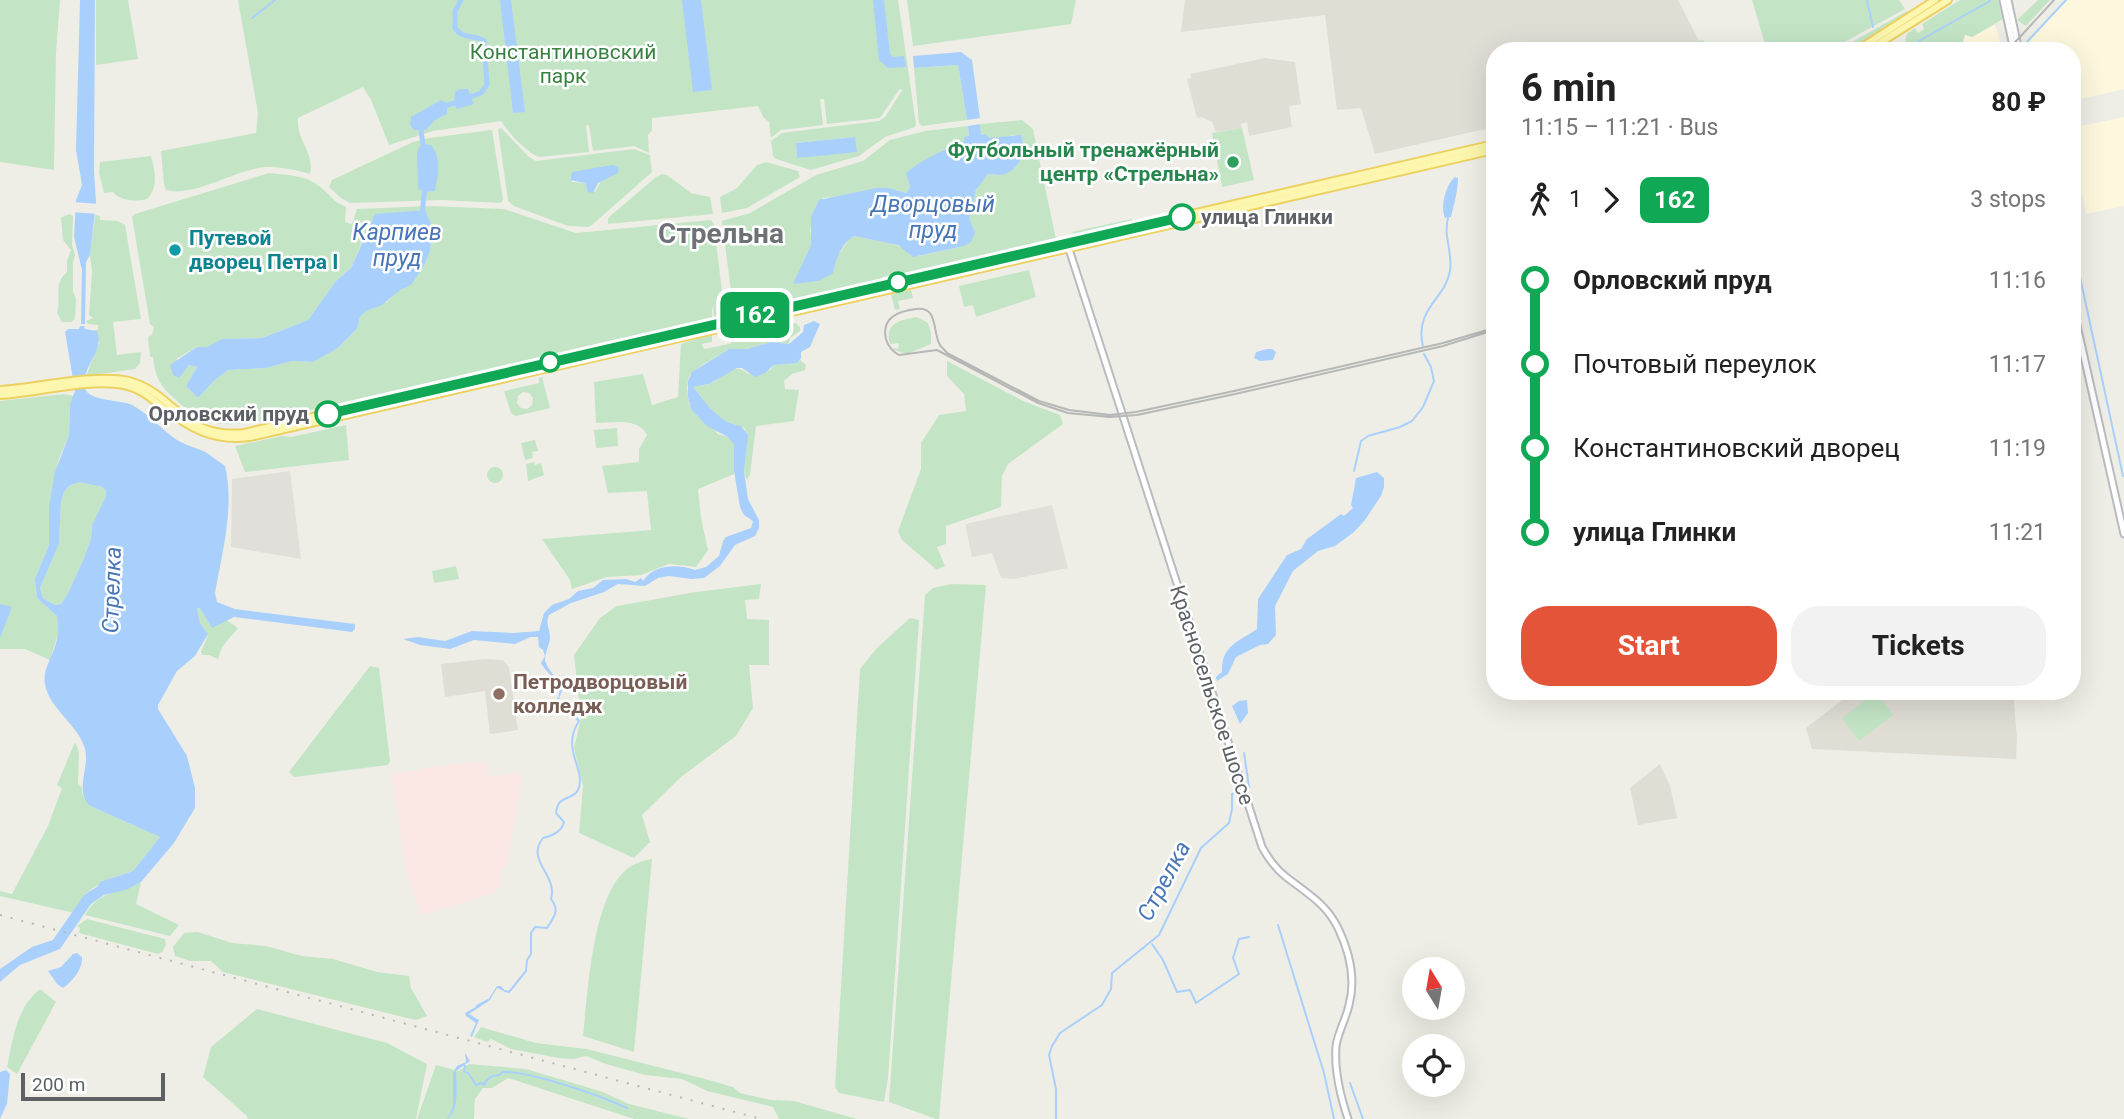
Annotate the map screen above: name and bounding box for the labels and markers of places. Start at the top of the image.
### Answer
place label: Футбольный тренажёрный центр «Стрельна» [948,138,1219,186]
marker: Футбольный тренажёрный центр «Стрельна» [1225,154,1241,170]
marker: улица Глинки [1169,204,1195,230]
place label: улица Глинки [1201,205,1333,229]
place label: Путевой дворец Петра I [189,226,338,274]
marker: Путевой дворец Петра I [167,242,183,258]
unlabelled marker [888,272,908,292]
unlabelled marker [540,352,560,372]
marker: Орловский пруд [315,401,341,427]
place label: Орловский пруд [149,402,309,426]
place label: Петродворцовый колледж [513,670,687,718]
marker: Петродворцовый колледж [491,686,507,702]

